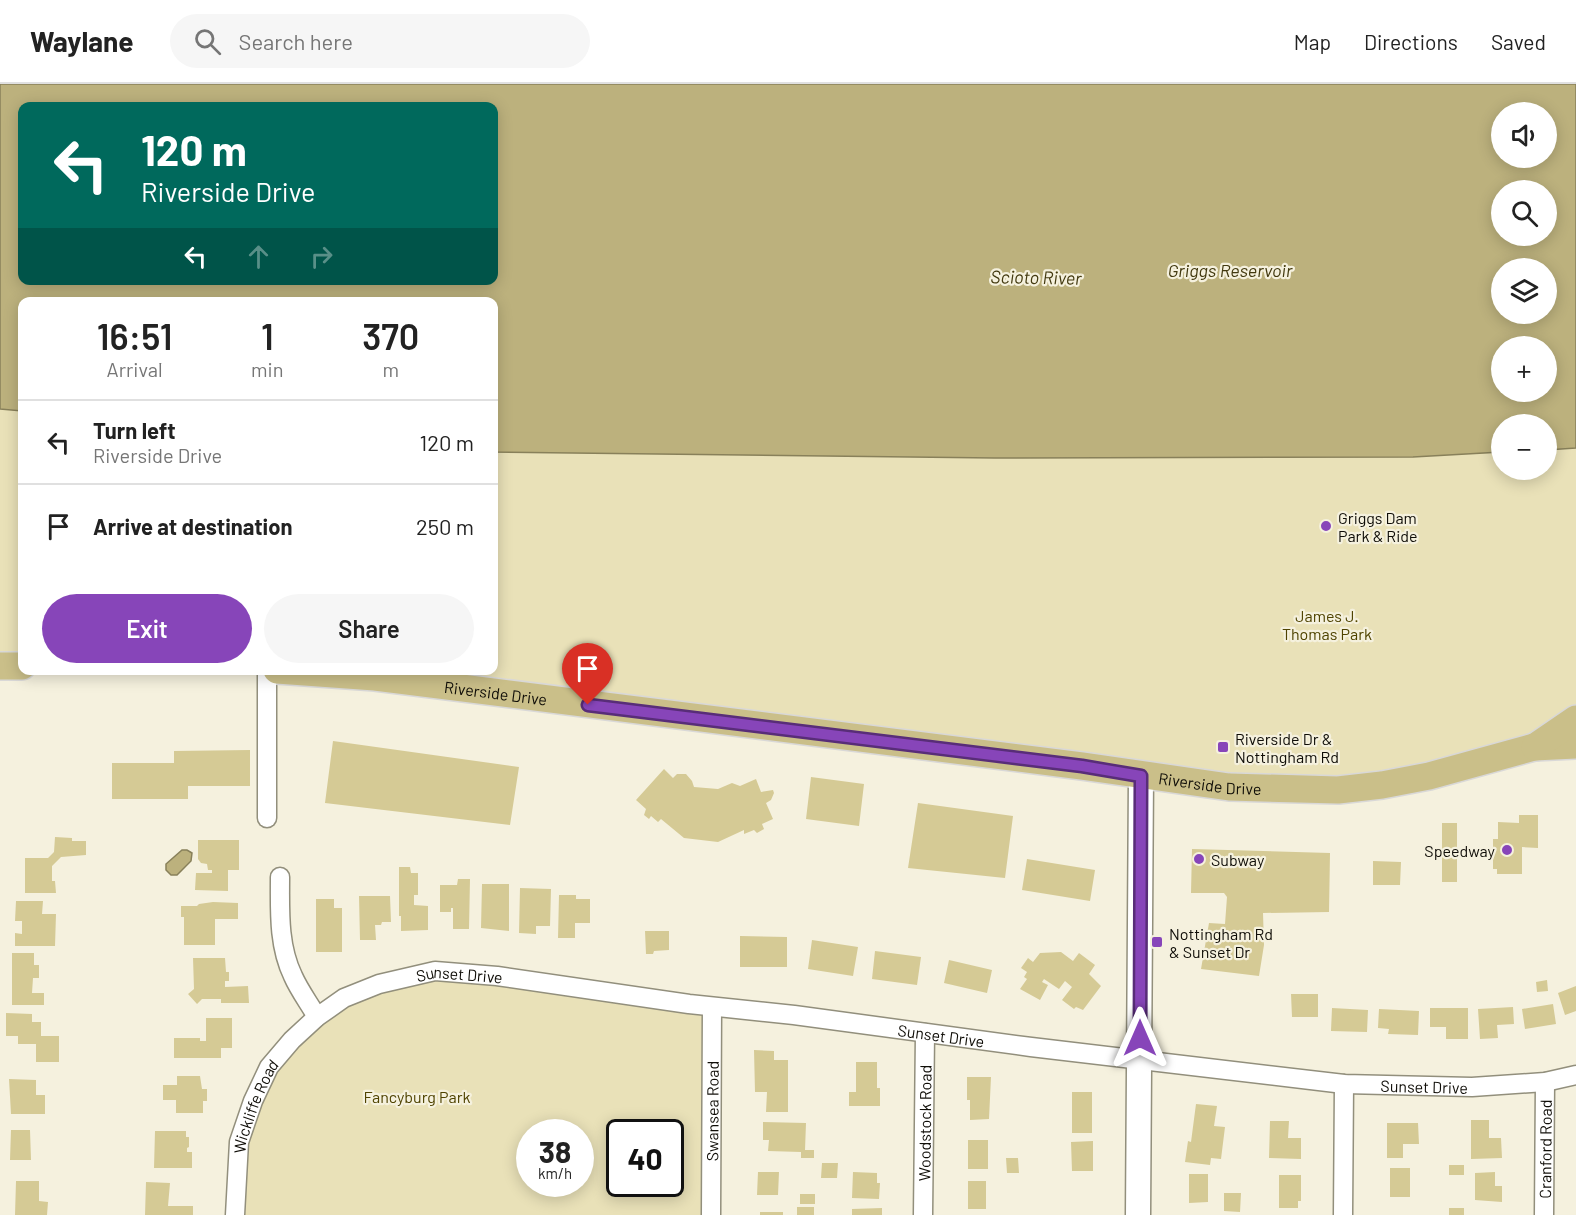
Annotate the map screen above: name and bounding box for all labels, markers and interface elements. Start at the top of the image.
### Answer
search box [170,14,590,68]
text: Waylane [30,24,134,58]
icon: search [191,25,224,58]
text: Search here [239,28,353,54]
text: Map [1294,29,1331,54]
text: Directions [1364,29,1458,54]
text: Saved [1491,29,1546,54]
map controls [1491,102,1557,480]
button: sound [1491,102,1557,168]
text: 120 m [141,124,247,174]
icon: left [42,126,120,204]
text: Riverside Drive [141,175,315,207]
button: search [1491,180,1557,246]
icon: left [179,240,212,273]
icon: ahead [242,240,275,273]
icon: right [305,240,338,273]
button: layers [1491,258,1557,324]
water label: Griggs Reservoir [1168,259,1293,281]
water label: Scioto River [990,265,1082,289]
text: 16:51 [97,314,172,357]
text: 1 [261,314,274,357]
text: 370 [362,314,419,357]
button: + [1491,336,1557,402]
text: Arrival [107,357,162,381]
text: min [251,357,283,381]
text: m [382,357,399,381]
button: − [1491,414,1557,480]
text: Turn left [93,417,176,443]
icon: left [42,426,75,459]
text: 120 m [419,429,474,455]
text: Riverside Drive [93,443,222,467]
place label: Griggs Dam Park & Ride [1338,508,1418,545]
icon: arrive [42,510,75,543]
text: Arrive at destination [93,513,292,539]
text: 250 m [416,513,474,539]
marker: Griggs Dam Park & Ride [1319,519,1333,533]
button: Exit [42,594,252,663]
button: Share [264,594,474,663]
park label: James J. Thomas Park [1282,606,1372,643]
pin [562,643,613,705]
icon: arrive [571,652,604,685]
street label: Riverside Drive [443,676,548,708]
place label: Riverside Dr & Nottingham Rd [1235,729,1339,766]
marker: Riverside Dr & Nottingham Rd [1216,740,1230,754]
street label: Riverside Drive [1157,768,1262,797]
place label: Speedway [1424,841,1496,860]
marker: Speedway [1500,843,1514,857]
place label: Subway [1211,850,1265,869]
marker: Subway [1192,852,1206,866]
place label: Nottingham Rd & Sunset Dr [1169,924,1273,961]
marker: Nottingham Rd & Sunset Dr [1150,935,1164,949]
street label: Sunset Drive [414,961,504,986]
position arrow [1108,1006,1172,1070]
street label: Sunset Drive [897,1020,986,1050]
street label: Wickliffe Road [229,1055,281,1154]
street label: Swansea Road [702,1061,721,1161]
street label: Woodstock Road [914,1065,934,1181]
street label: Sunset Drive [1380,1075,1468,1096]
park label: Fancyburg Park [363,1087,471,1106]
street label: Cranford Road [1535,1099,1554,1199]
speed limit sign: 40 [606,1119,684,1197]
text: 38 [539,1133,571,1169]
text: km/h [538,1164,572,1182]

